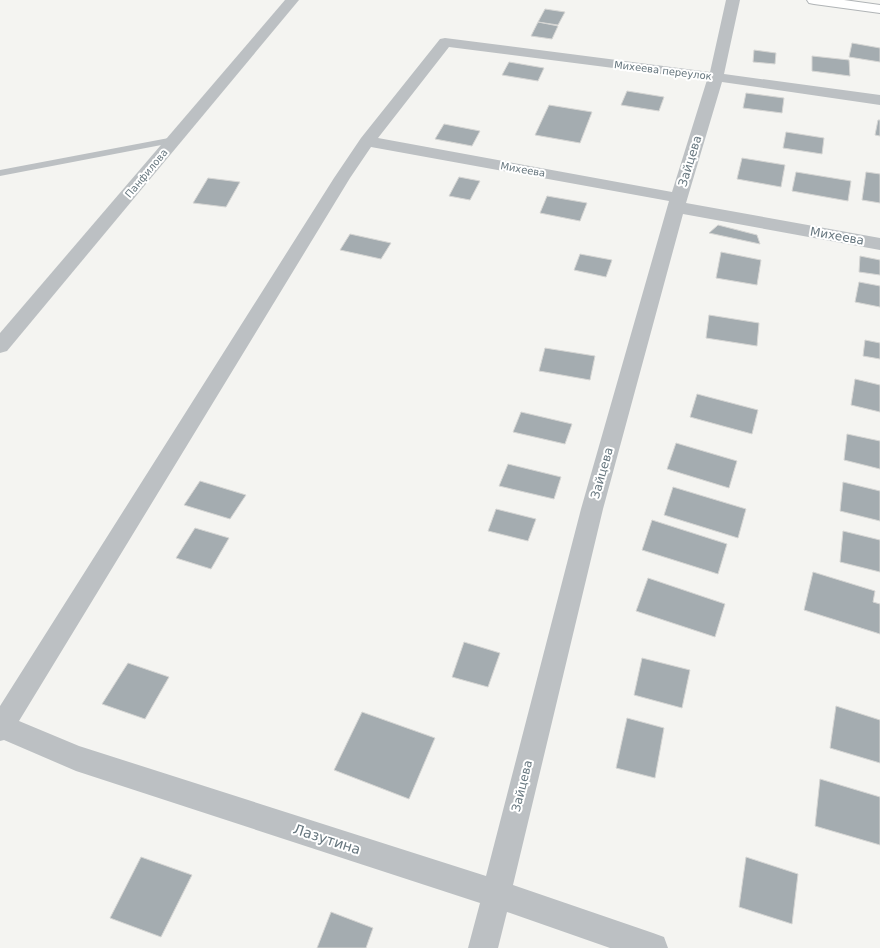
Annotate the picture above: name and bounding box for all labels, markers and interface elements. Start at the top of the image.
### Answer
street label: Михеева переулок [614,59,712,82]
street label: Зайцева [676,134,704,188]
street label: Панфилова [123,147,170,200]
street label: Михеева [500,160,546,179]
street label: Михеева [809,224,865,248]
street label: Зайцева [588,446,616,500]
street label: Зайцева [509,759,535,813]
street label: Лазутина [291,821,363,857]

